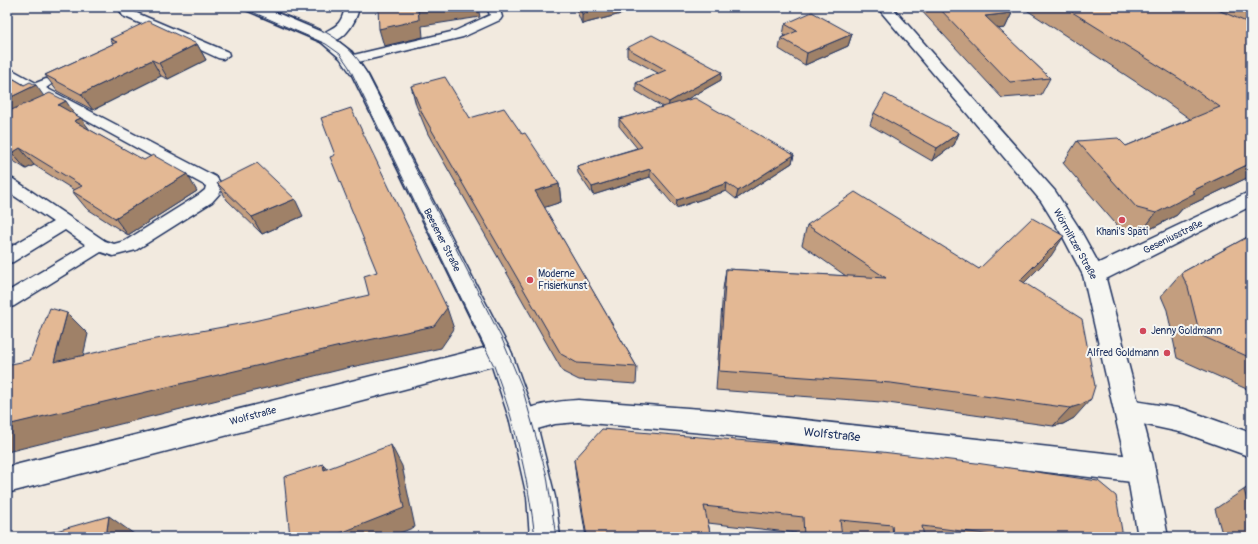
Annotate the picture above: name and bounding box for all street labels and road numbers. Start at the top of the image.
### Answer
street label: Beesener Straße [421,206,463,274]
street label: Wörmlitzer Straße [1051,207,1099,282]
street label: Geseniusstraße [1141,217,1205,257]
street label: Wolfstraße [229,404,278,428]
street label: Wolfstraße [803,425,861,445]

